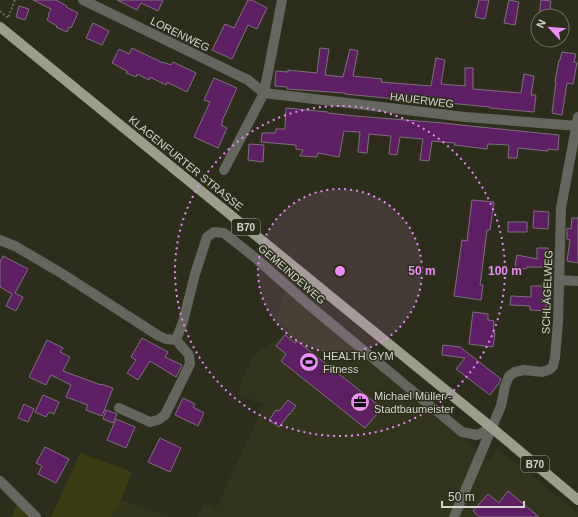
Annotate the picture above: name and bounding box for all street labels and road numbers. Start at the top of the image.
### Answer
street label: LORENWEG [149,15,211,53]
street label: HAUERWEG [389,90,455,110]
street label: KLAGENFURTER STRASSE [126,113,246,213]
road number: B70 [232,219,260,235]
street label: GEMEINDEWEG [256,242,328,306]
street label: SCHLÄGELWEG [540,250,554,334]
road number: B70 [521,456,549,472]

